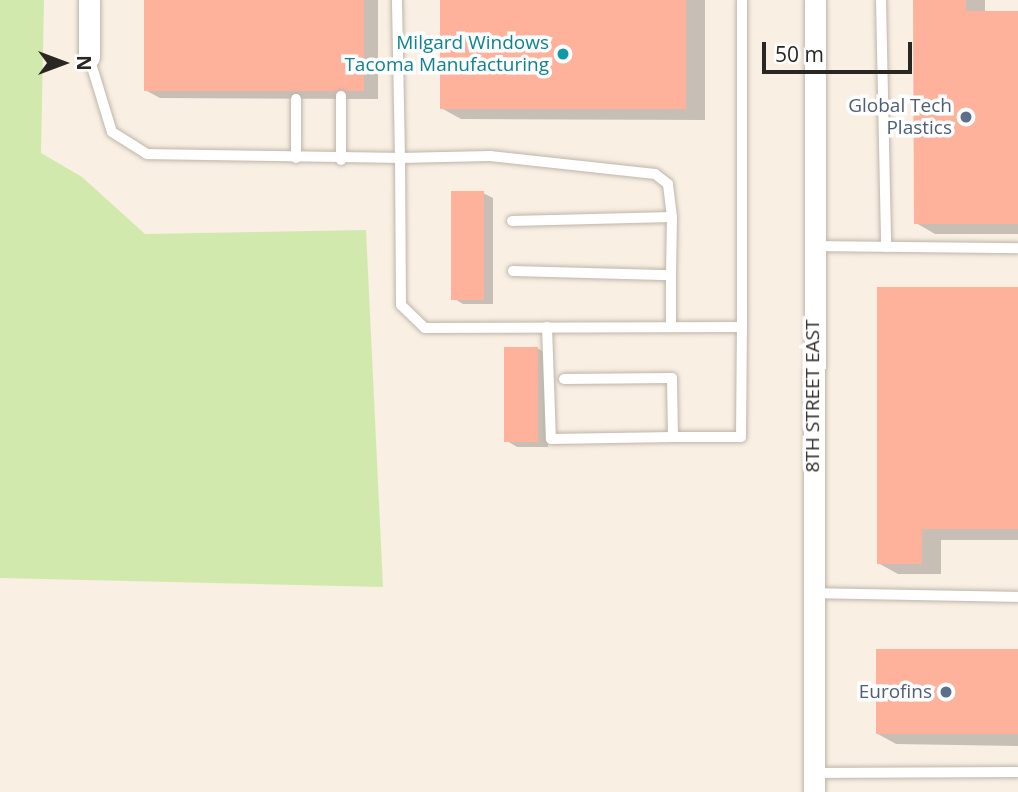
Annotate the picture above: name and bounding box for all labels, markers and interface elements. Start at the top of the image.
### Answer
north arrow [28,28,98,98]
scale bar [766,28,916,72]
place label: Milgard Windows Tacoma Manufacturing [344,32,549,76]
text: 50 m [775,40,824,68]
marker: Milgard Windows Tacoma Manufacturing [555,46,571,62]
text: N [71,55,97,71]
place label: Global Tech Plastics [848,95,952,139]
marker: Global Tech Plastics [958,109,974,125]
street label: 8TH STREET EAST [802,320,824,472]
place label: Eurofins [859,681,932,703]
marker: Eurofins [938,684,954,700]

